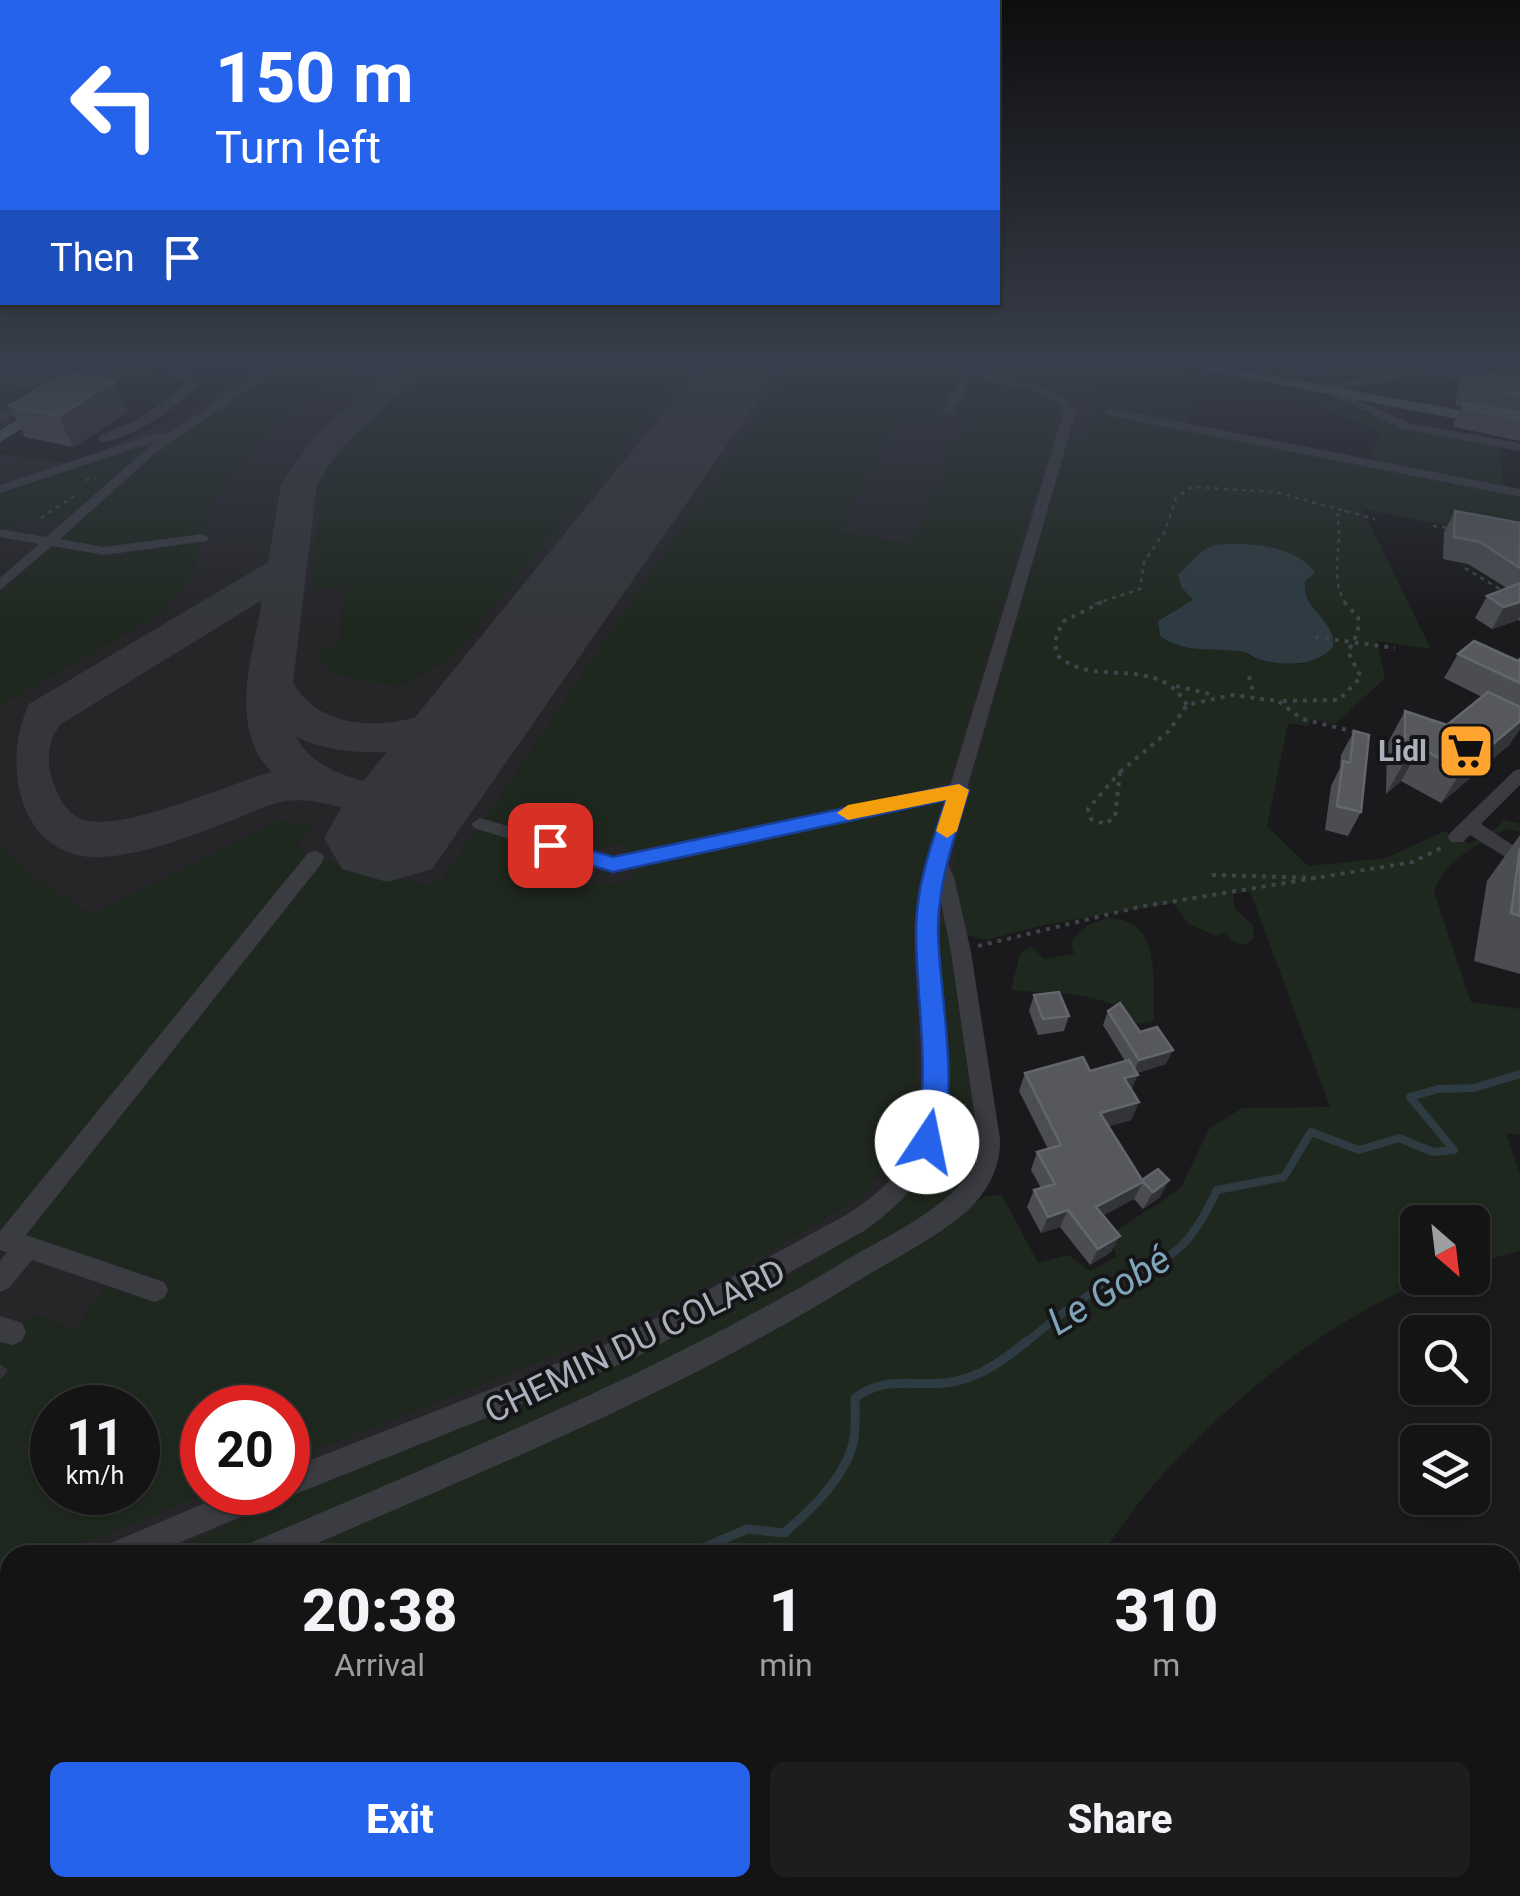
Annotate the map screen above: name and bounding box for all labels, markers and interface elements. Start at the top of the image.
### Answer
text: 150 m [215,37,414,119]
icon: left [50,40,180,170]
text: Turn left [215,121,381,174]
icon: arrive [155,230,210,285]
text: Then [50,236,135,280]
supermarket icon: Lidl [1436,721,1496,781]
place label: Lidl [1378,733,1427,768]
pin [508,803,593,888]
icon: arrive [523,818,578,873]
position arrow [875,1090,979,1194]
north arrow [1400,1205,1490,1295]
map controls [1400,1205,1490,1515]
water label: Le Gobé [1040,1236,1178,1344]
street label: CHEMIN DU COLARD [478,1251,792,1432]
button: search [1400,1315,1490,1405]
speed limit sign: 20 [180,1385,310,1515]
text: 11 [66,1409,124,1467]
button: layers [1400,1425,1490,1515]
text: km/h [66,1461,124,1490]
text: 20:38 [302,1575,458,1646]
text: 1 [769,1575,803,1646]
text: 310 [1114,1575,1218,1646]
text: Arrival [334,1646,425,1684]
text: min [759,1646,813,1684]
text: m [1152,1646,1180,1684]
button: Exit [50,1762,750,1877]
button: Share [770,1762,1470,1877]

